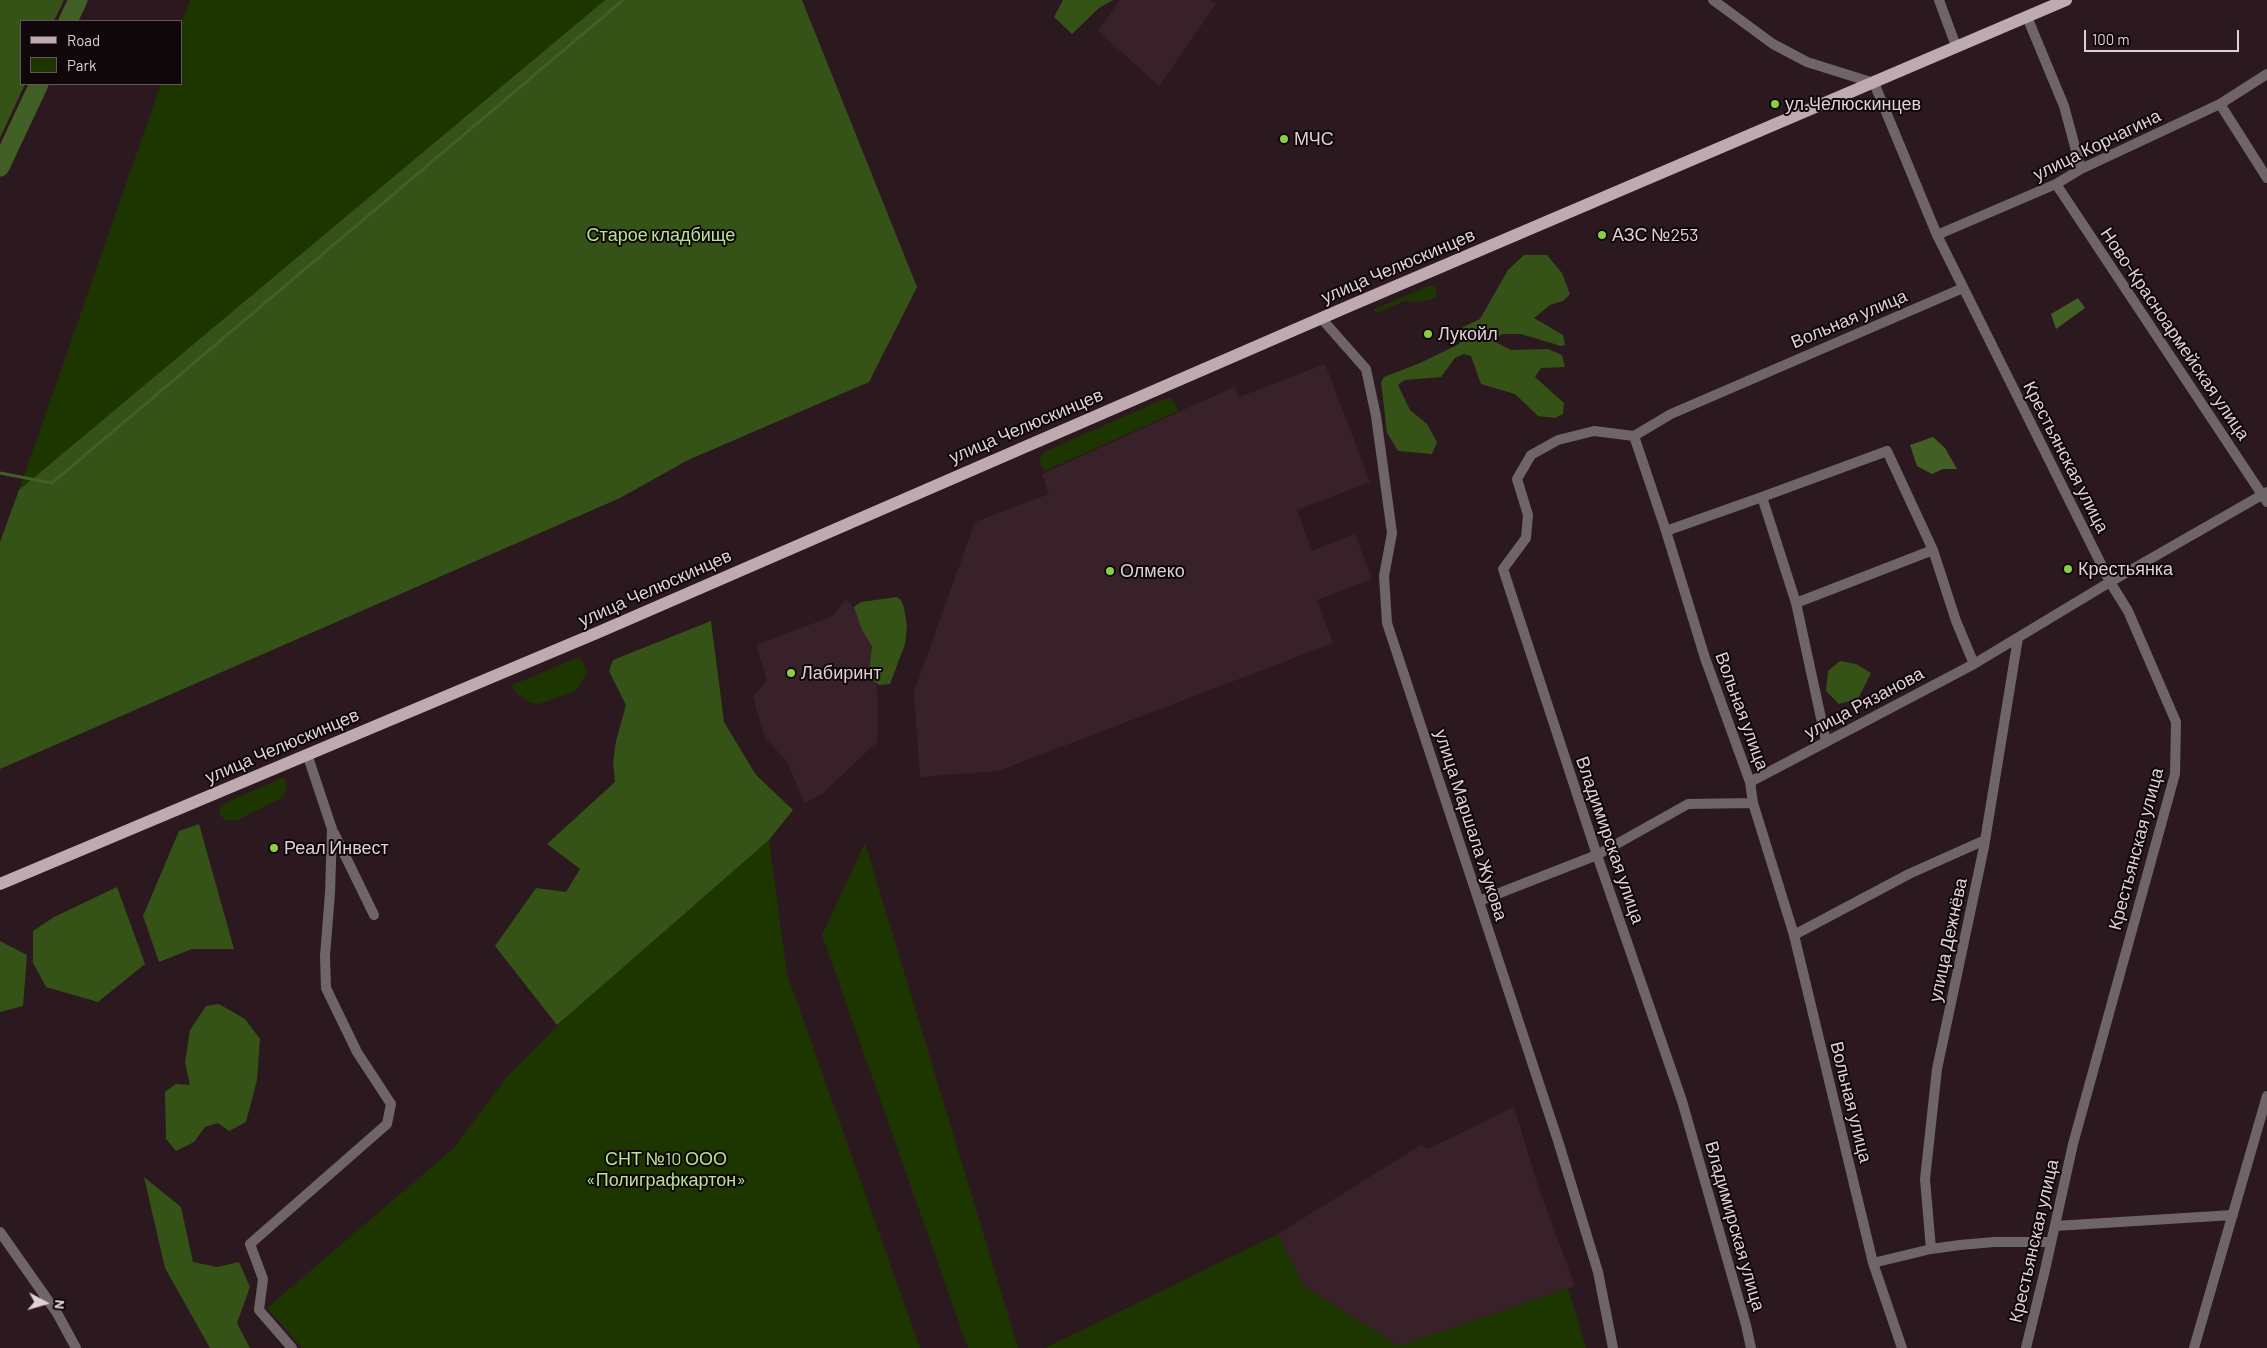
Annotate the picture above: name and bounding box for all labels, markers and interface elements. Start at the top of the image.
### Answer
legend [20,20,182,85]
scale bar [2087,20,2242,52]
text: 100 m [2092,30,2130,48]
text: Road [67,31,100,49]
text: Park [67,56,96,74]
place label: ул.Челюскинцев [1785,93,1921,115]
marker: ул.Челюскинцев [1769,98,1781,110]
street label: улица Корчагина [2030,105,2164,185]
place label: МЧС [1294,128,1334,150]
marker: МЧС [1278,133,1290,145]
park label: Старое кладбище [587,224,735,246]
street label: улица Челюскинцев [1318,224,1478,308]
place label: АЗС №253 [1612,224,1699,246]
street label: Ново-Красноармейская улица [2096,224,2254,444]
marker: АЗС №253 [1596,229,1608,241]
street label: Вольная улица [1788,285,1910,353]
place label: Лукойл [1438,323,1498,345]
marker: Лукойл [1422,328,1434,340]
street label: Крестьянская улица [2018,378,2114,536]
street label: улица Челюскинцев [946,384,1106,468]
street label: улица Челюскинцев [575,545,735,631]
place label: Крестьянка [2078,558,2173,580]
place label: Олмеко [1120,560,1185,582]
marker: Крестьянка [2062,563,2074,575]
marker: Олмеко [1104,565,1116,577]
street label: Вольная улица [1711,649,1773,773]
place label: Лабиринт [801,662,881,684]
street label: улица Рязанова [1801,663,1927,743]
marker: Лабиринт [785,667,797,679]
street label: улица Челюскинцев [202,704,362,788]
street label: улица Маршала Жукова [1430,727,1512,923]
street label: Владимирская улица [1571,753,1649,927]
street label: Крестьянская улица [2104,766,2168,932]
place label: Реал Инвест [284,837,389,859]
marker: Реал Инвест [268,842,280,854]
street label: улица Дежнёва [1924,876,1972,1004]
street label: Вольная улица [1825,1039,1877,1165]
street label: Владимирская улица [1700,1139,1770,1313]
park label: СНТ №10 ООО «Полиграфкартон» [586,1148,746,1190]
street label: Крестьянская улица [2005,1157,2063,1325]
north arrow [20,1278,70,1328]
text: N [51,1299,69,1310]

